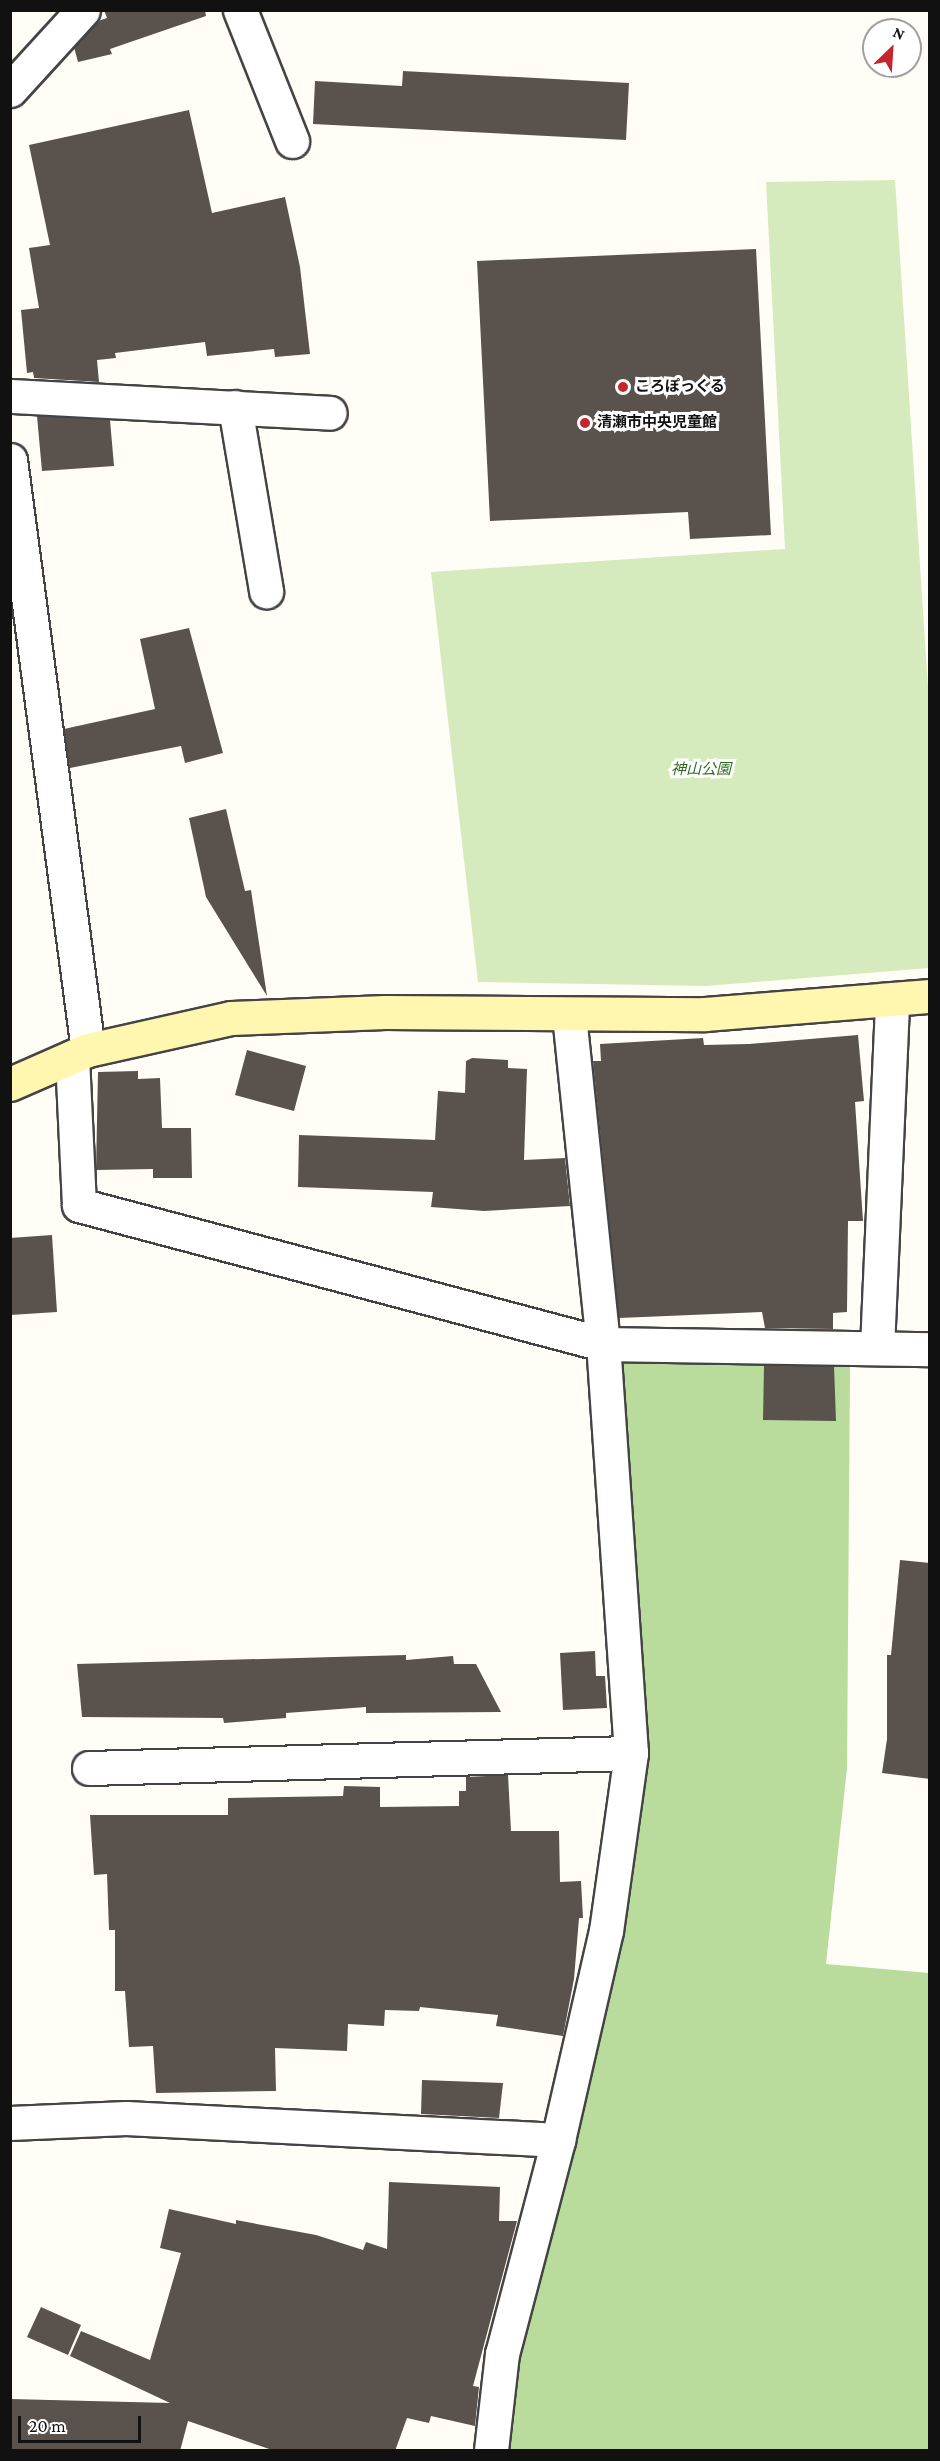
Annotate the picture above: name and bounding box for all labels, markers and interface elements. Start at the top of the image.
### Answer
north arrow [862,18,922,78]
text: N [890,23,908,43]
place label: ころぽっくる [635,378,725,396]
marker: ころぽっくる [616,380,630,394]
place label: 清瀬市中央児童館 [597,414,717,432]
marker: 清瀬市中央児童館 [578,416,592,430]
park label: 神山公園 [671,761,731,779]
scale bar [21,2404,144,2442]
text: 20 m [29,2416,66,2436]

